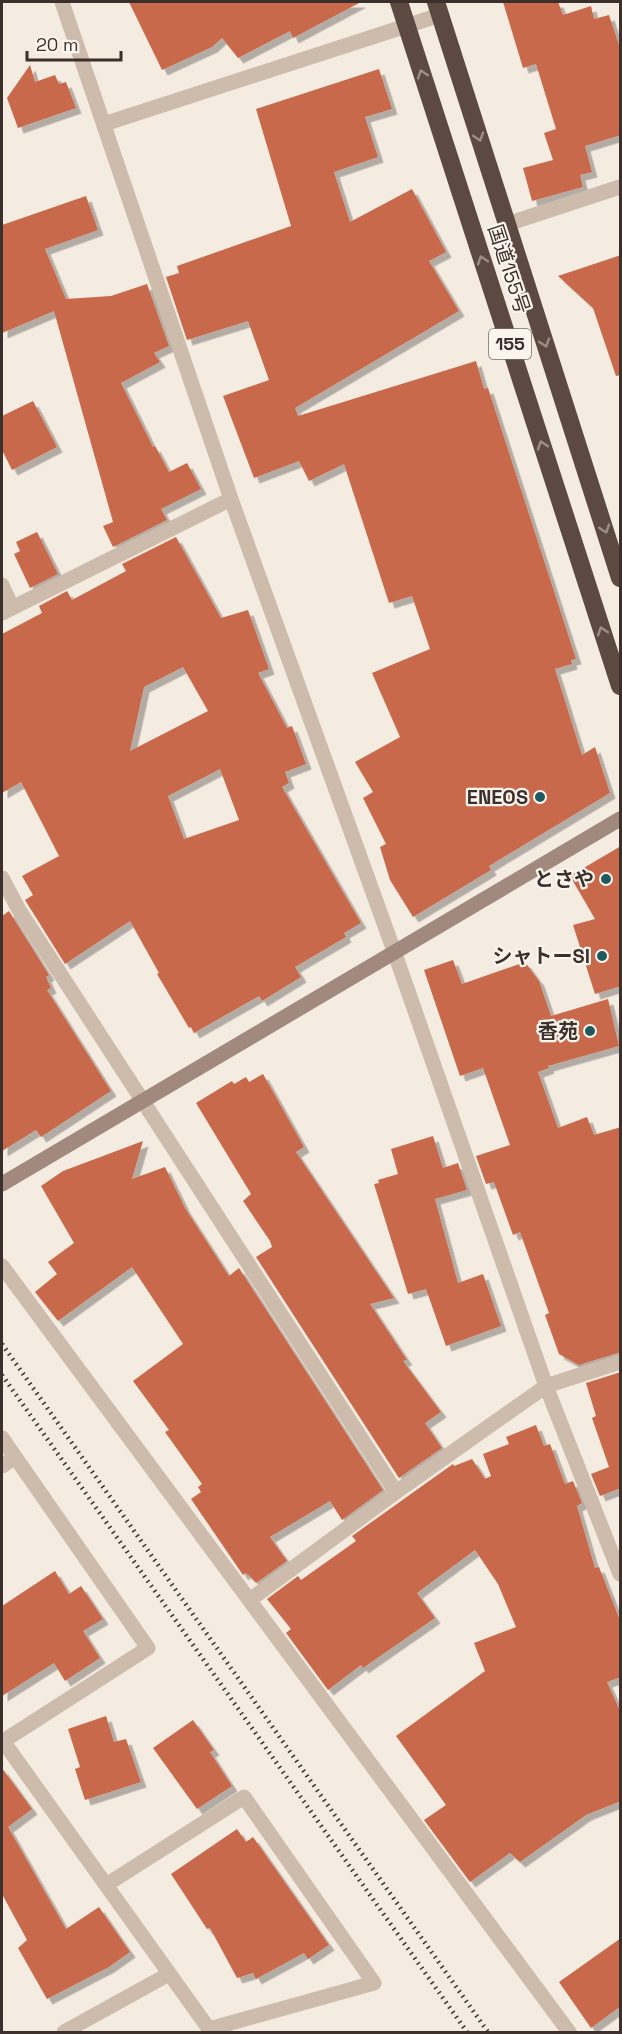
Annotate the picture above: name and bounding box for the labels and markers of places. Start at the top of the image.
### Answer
place label: ENEOS [467,784,528,810]
marker: ENEOS [533,790,547,804]
place label: とさや [534,866,594,892]
marker: とさや [599,872,613,886]
place label: シャトーSI [493,943,590,969]
marker: シャトーSI [595,949,609,963]
place label: 香苑 [538,1018,578,1044]
marker: 香苑 [583,1024,597,1038]

